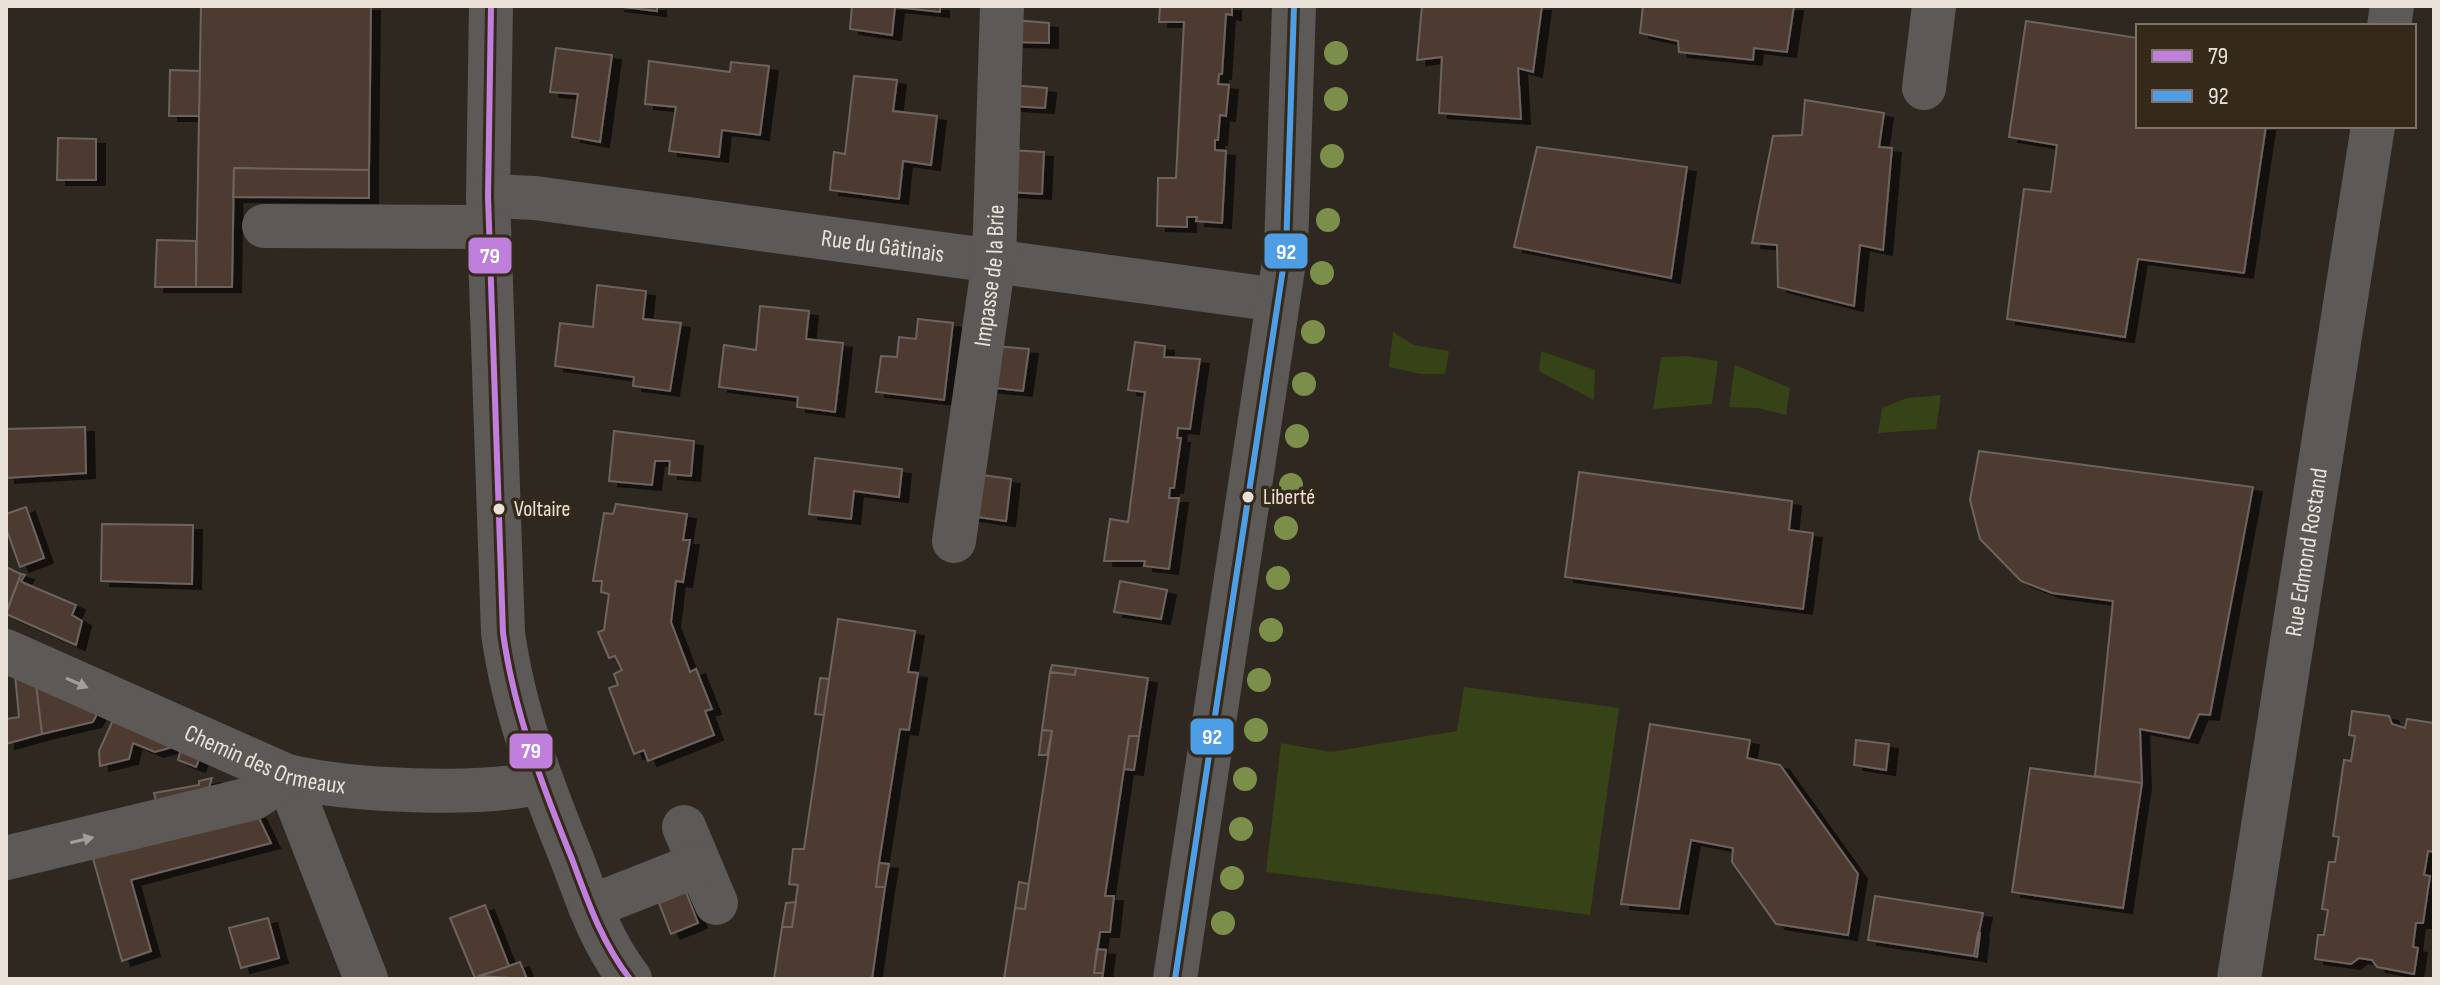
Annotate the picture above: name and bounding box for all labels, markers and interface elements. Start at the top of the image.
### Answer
legend [2136,24,2416,128]
text: 79 [2208,42,2228,71]
text: 92 [2208,82,2229,111]
street label: Impasse de la Brie [967,204,1010,348]
street label: Rue du Gâtinais [819,223,946,269]
line badge: 92 [1263,232,1309,270]
line badge: 79 [467,236,513,275]
text: 92 [1276,239,1296,266]
text: 79 [480,243,500,270]
street label: Rue Edmond Rostand [2279,466,2334,638]
place label: Liberté [1263,484,1315,511]
marker: Liberté [1240,489,1256,505]
place label: Voltaire [514,496,570,523]
marker: Voltaire [491,501,507,517]
one-way arrow [66,676,89,690]
line badge: 92 [1189,717,1235,756]
street label: Chemin des Ormeaux [180,718,347,800]
text: 92 [1202,724,1222,751]
line badge: 79 [508,732,554,770]
text: 79 [521,738,541,765]
one-way arrow [69,833,94,846]

